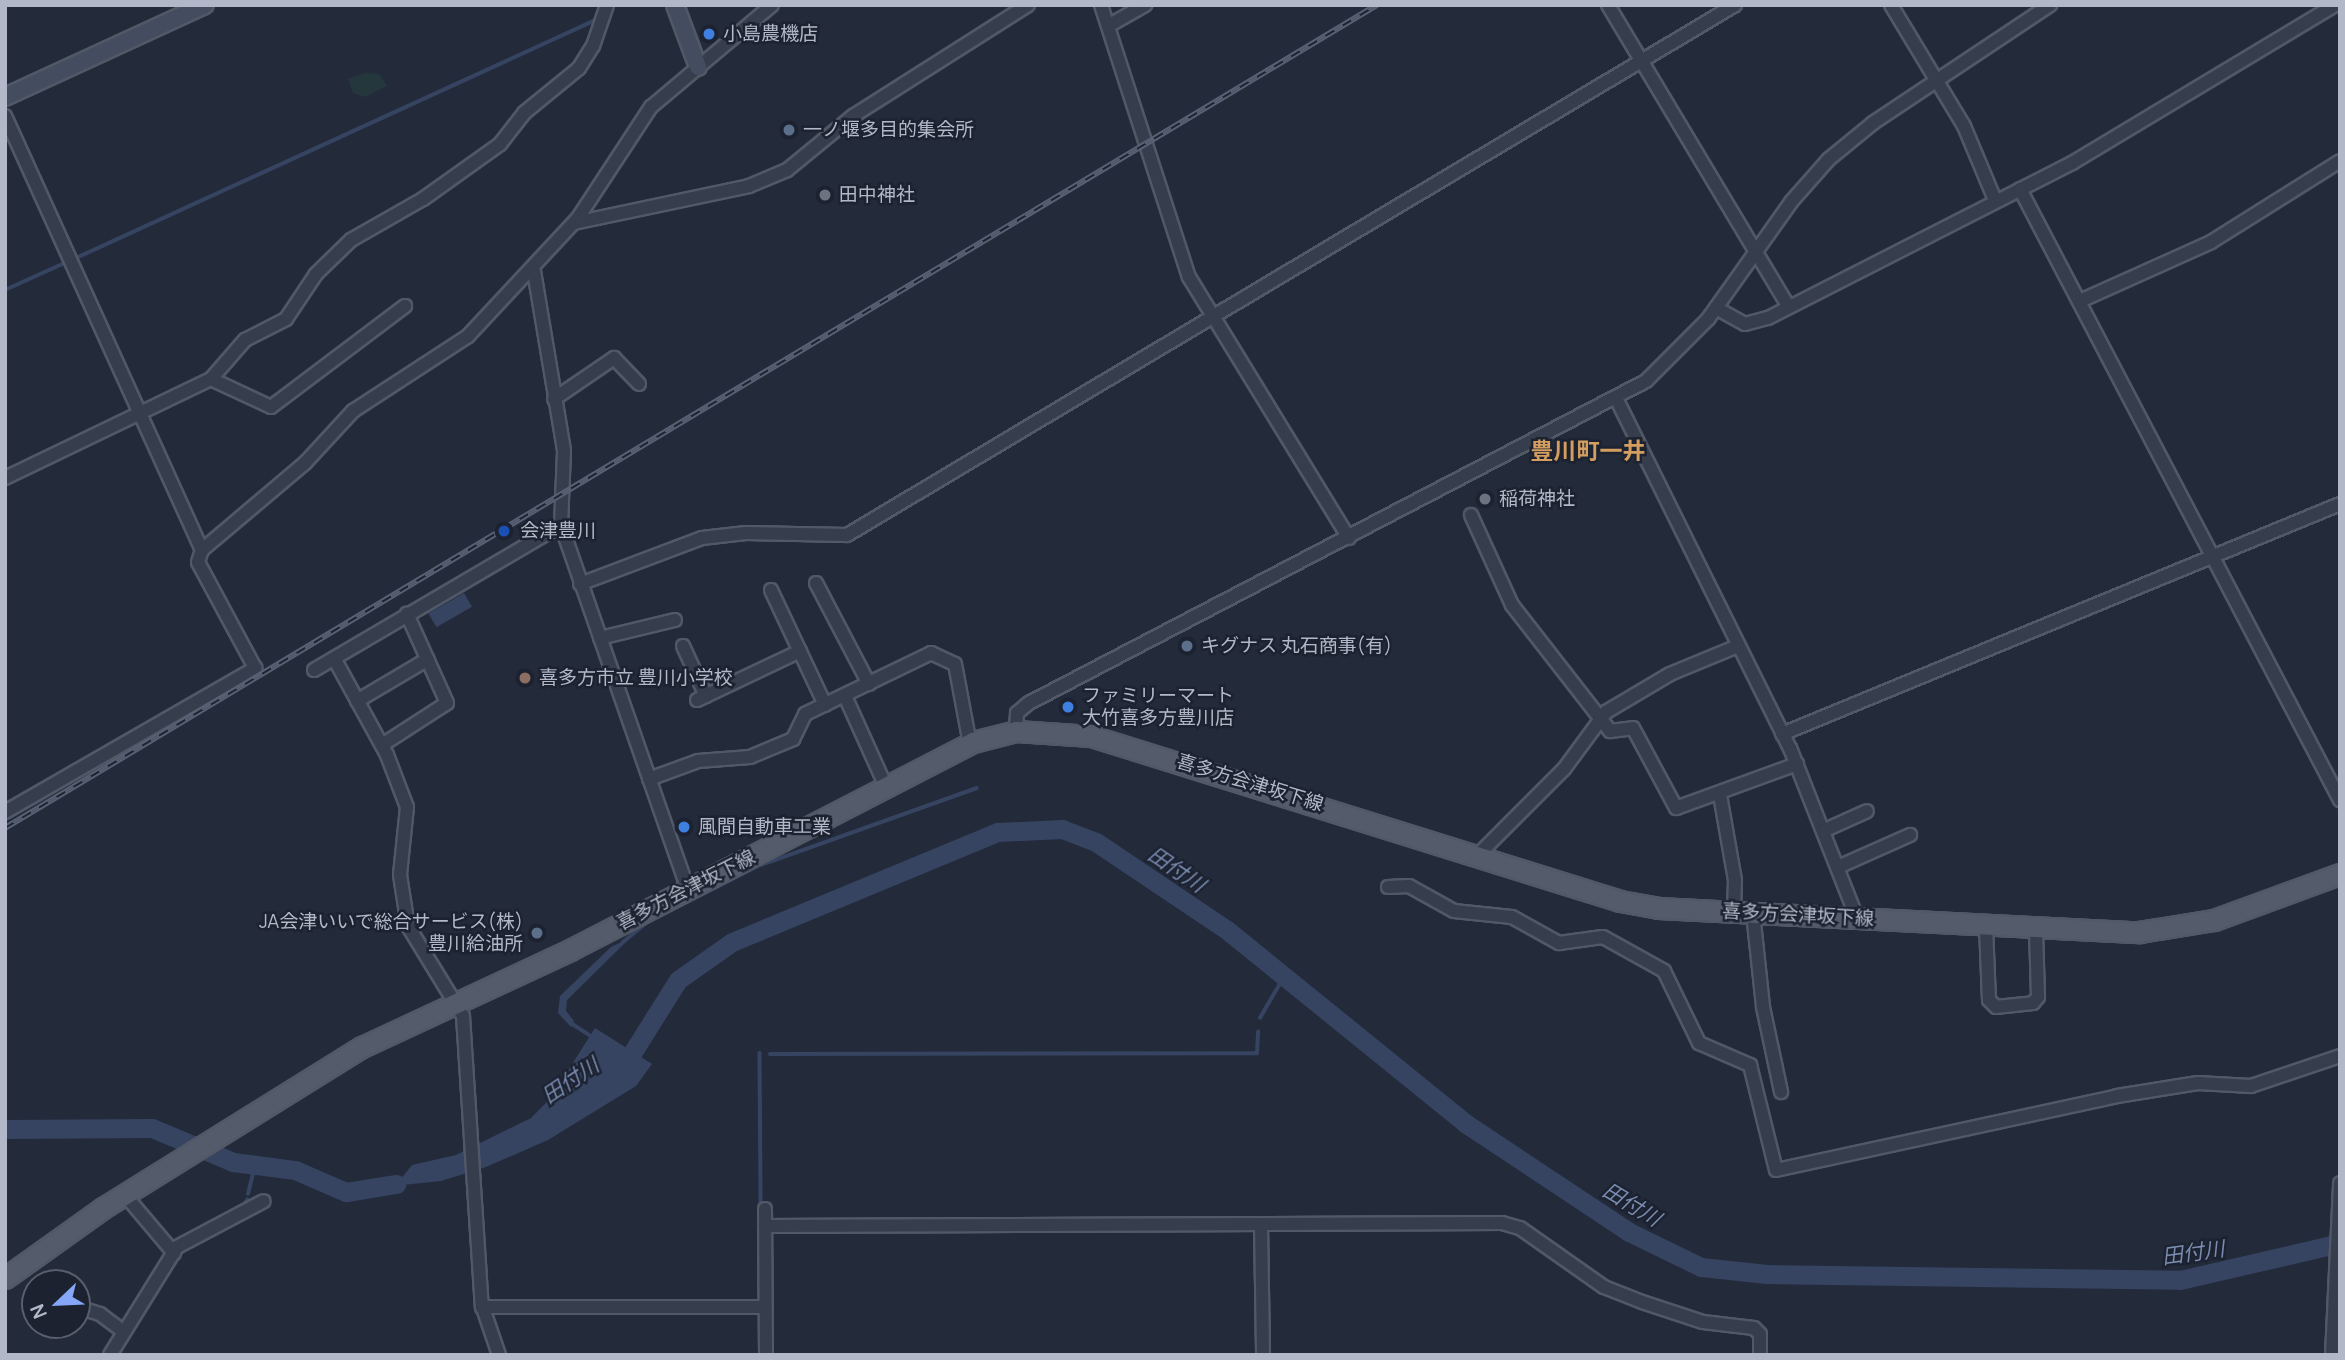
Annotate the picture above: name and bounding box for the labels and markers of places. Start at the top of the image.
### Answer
place label: 小島農機店 [723,23,818,45]
marker: 小島農機店 [701,26,717,42]
place label: 一ノ堰多目的集会所 [803,119,974,141]
marker: 一ノ堰多目的集会所 [781,122,797,138]
place label: 田中神社 [839,184,915,206]
marker: 田中神社 [817,187,833,203]
place label: 稲荷神社 [1499,488,1575,510]
marker: 稲荷神社 [1477,491,1493,507]
place label: 会津豊川 [520,520,596,542]
marker: 会津豊川 [494,521,514,541]
place label: キグナス 丸石商事(有) [1201,635,1392,657]
marker: キグナス 丸石商事(有) [1179,638,1195,654]
place label: 喜多方市立 豊川小学校 [539,667,733,689]
marker: 喜多方市立 豊川小学校 [517,670,533,686]
place label: ファミリーマート 大竹喜多方豊川店 [1082,685,1234,729]
marker: ファミリーマート 大竹喜多方豊川店 [1060,699,1076,715]
place label: 風間自動車工業 [698,816,831,838]
marker: 風間自動車工業 [676,819,692,835]
place label: JA会津いいで総合サービス(株) 豊川給油所 [258,911,523,955]
marker: JA会津いいで総合サービス(株) 豊川給油所 [529,925,545,941]

